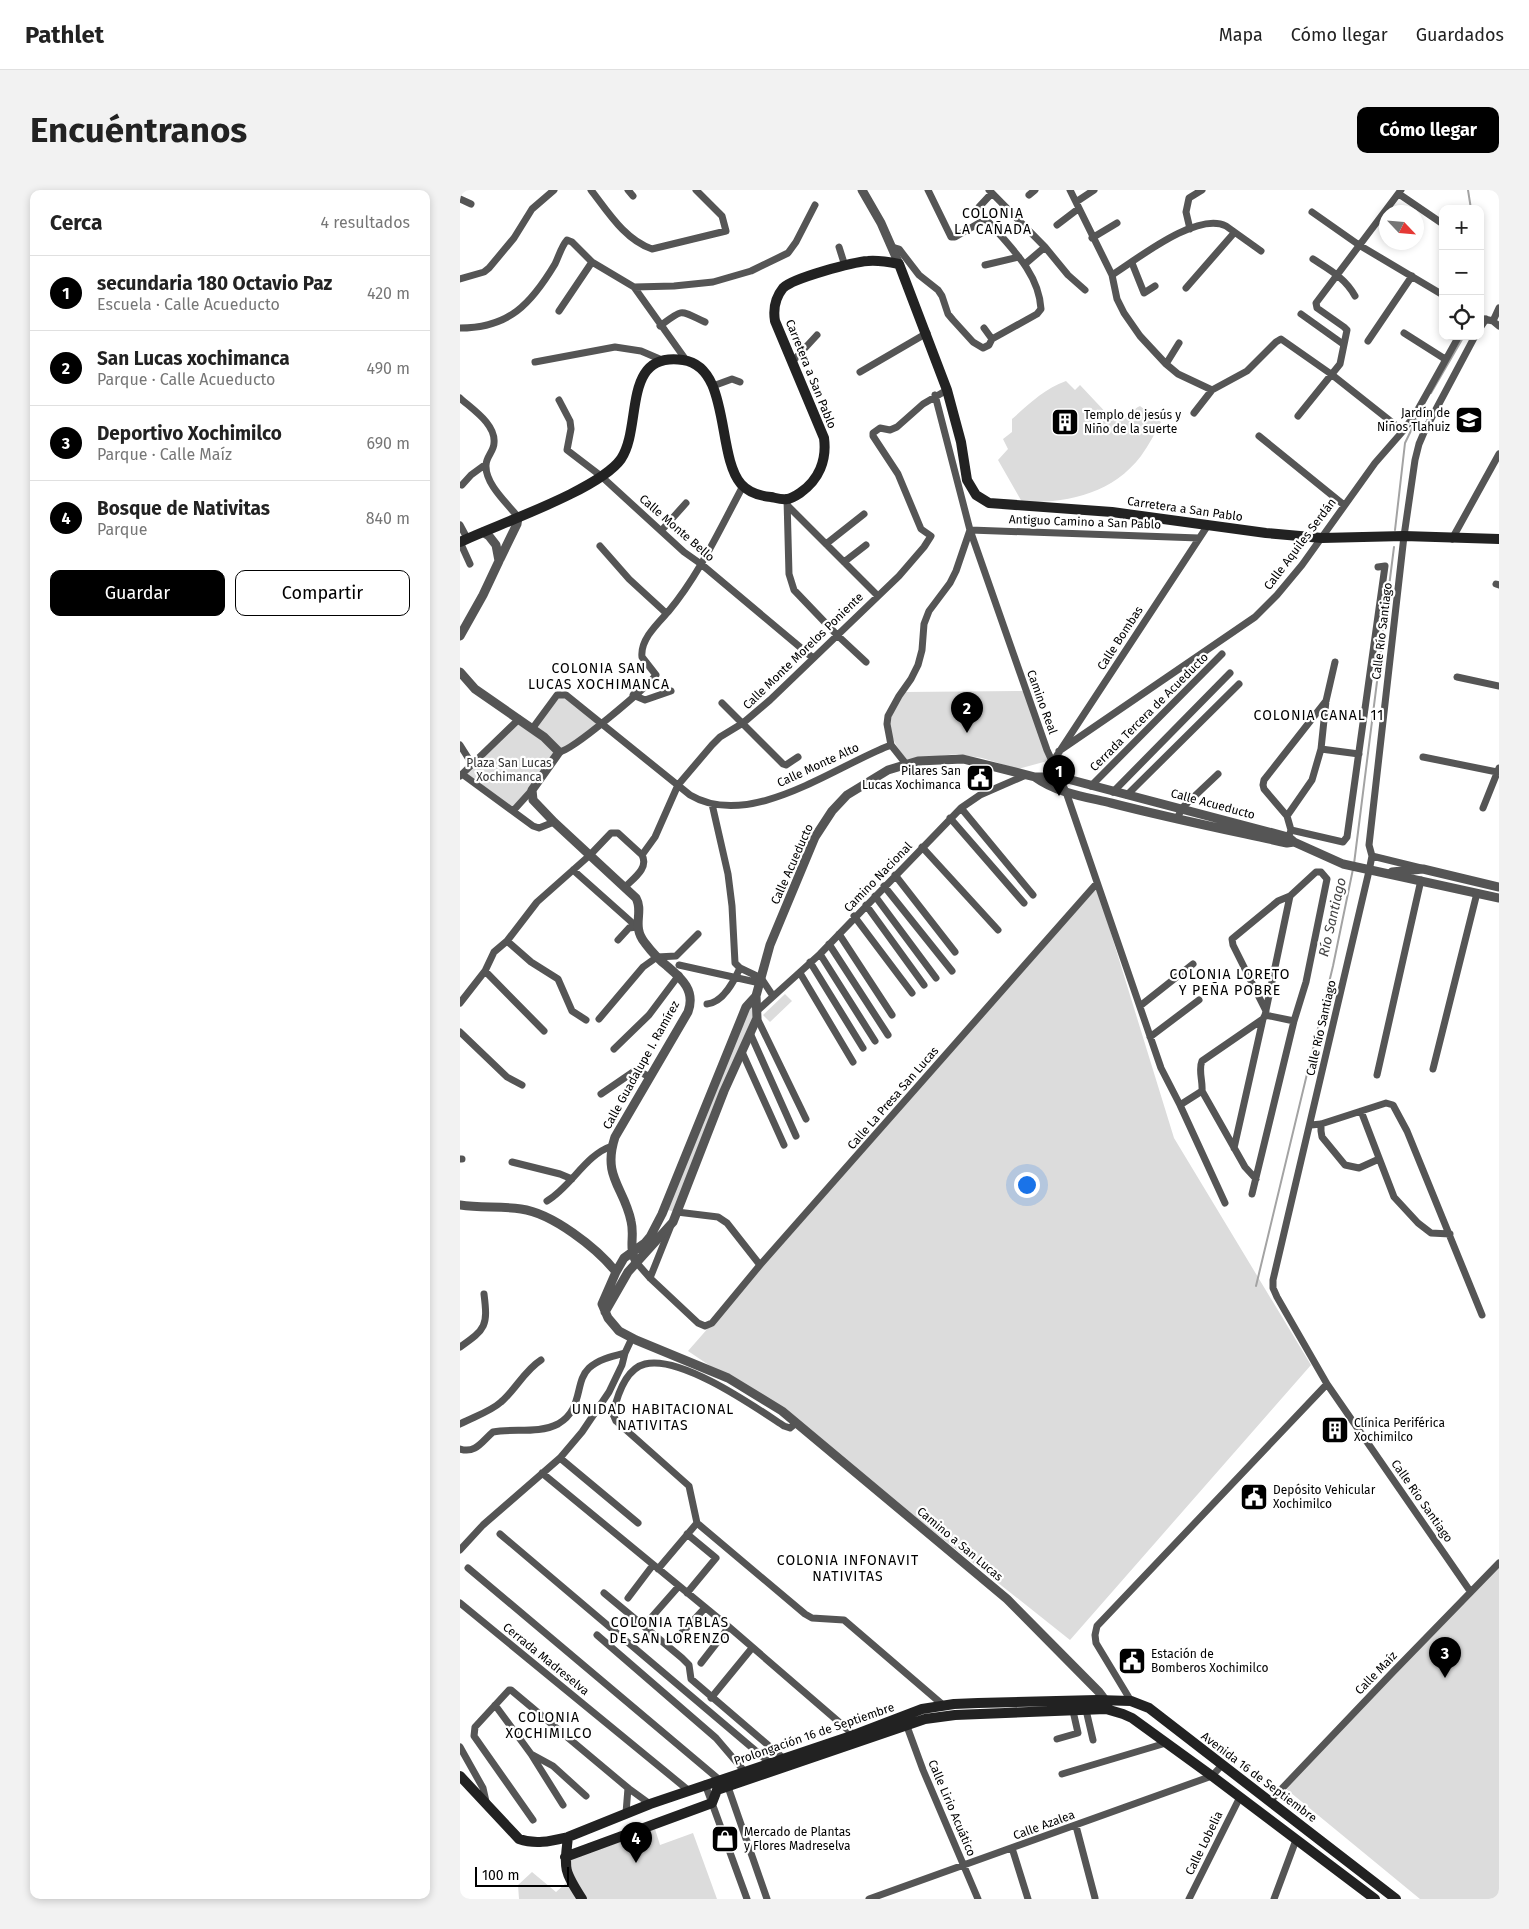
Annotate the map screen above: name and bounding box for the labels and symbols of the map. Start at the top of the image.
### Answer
district label: COLONIA LA CAÑADA [954,205,1032,238]
north arrow [1379,205,1424,250]
street label: Carretera a San Pablo [783,317,839,431]
school or university icon: Jardín de Niños Tlahuiz [1454,405,1484,435]
place label: Jardín de Niños Tlahuiz [1377,406,1450,434]
building icon: Templo de jesús y Niño de la suerte [1050,407,1080,437]
place label: Templo de jesús y Niño de la suerte [1084,408,1181,436]
street label: Calle Monte Bello [637,492,717,564]
street label: Carretera a San Pablo [1126,494,1244,524]
street label: Calle Aquiles Serdán [1261,495,1339,593]
street label: Antiguo Camino a San Pablo [1009,512,1161,532]
street label: Calle Río Santiago [1369,582,1395,680]
street label: Calle Monte Morelos Poniente [740,590,866,712]
street label: Calle Bombas [1094,603,1146,673]
street label: Cerrada Tercera de Acueducto [1087,650,1211,774]
district label: COLONIA SAN LUCAS XOCHIMANCA [528,660,670,693]
street label: Camino Real [1024,668,1060,737]
pin: 2 [951,692,983,733]
district label: COLONIA CANAL 11 [1254,707,1384,724]
street label: Calle Monte Alto [775,740,861,790]
pin: 1 [1043,755,1075,796]
park label: Plaza San Lucas Xochimanca [466,756,552,784]
public building icon: Pilares San Lucas Xochimanca [965,763,995,793]
place label: Pilares San Lucas Xochimanca [862,764,961,792]
street label: Calle Acueducto [1169,786,1257,822]
street label: Calle Acueducto [768,822,816,906]
street label: Camino Nacional [841,839,915,915]
water label: Río Santiago [1315,876,1350,958]
district label: COLONIA LORETO Y PEÑA POBRE [1169,966,1291,999]
street label: Calle Río Santiago [1303,979,1339,1077]
street label: Calle Guadalupe I. Ramírez [600,998,682,1132]
street label: Calle La Presa San Lucas [845,1043,942,1152]
your location [1014,1172,1040,1198]
district label: UNIDAD HABITACIONAL NATIVITAS [572,1401,734,1434]
building icon: Clínica Periférica Xochimilco [1320,1415,1350,1445]
place label: Clínica Periférica Xochimilco [1354,1416,1445,1444]
street label: Calle Río Santiago [1388,1457,1456,1545]
public building icon: Depósito Vehicular Xochimilco [1239,1482,1269,1512]
place label: Depósito Vehicular Xochimilco [1273,1483,1376,1511]
street label: Camino a San Lucas [914,1504,1006,1584]
district label: COLONIA INFONAVIT NATIVITAS [777,1552,919,1585]
district label: COLONIA TABLAS DE SAN LORENZO [609,1614,731,1647]
street label: Cerrada Madreselva [500,1620,592,1698]
pin: 3 [1429,1637,1461,1678]
public building icon: Estación de Bomberos Xochimilco [1117,1646,1147,1676]
place label: Estación de Bomberos Xochimilco [1151,1647,1268,1675]
street label: Calle Maíz [1352,1649,1400,1697]
street label: Prolongación 16 de Septiembre [732,1700,896,1768]
district label: COLONIA XOCHIMILCO [505,1709,593,1742]
street label: Avenida 16 de Septiembre [1199,1729,1319,1825]
street label: Calle Lirio Acuático [925,1758,979,1858]
street label: Calle Azalea [1011,1807,1077,1843]
street label: Calle Lobelia [1182,1809,1226,1877]
pin: 4 [620,1822,652,1863]
shop icon: Mercado de Plantas y Flores Madreselva [710,1824,740,1854]
place label: Mercado de Plantas y Flores Madreselva [744,1825,851,1853]
scale bar [475,1864,569,1887]

